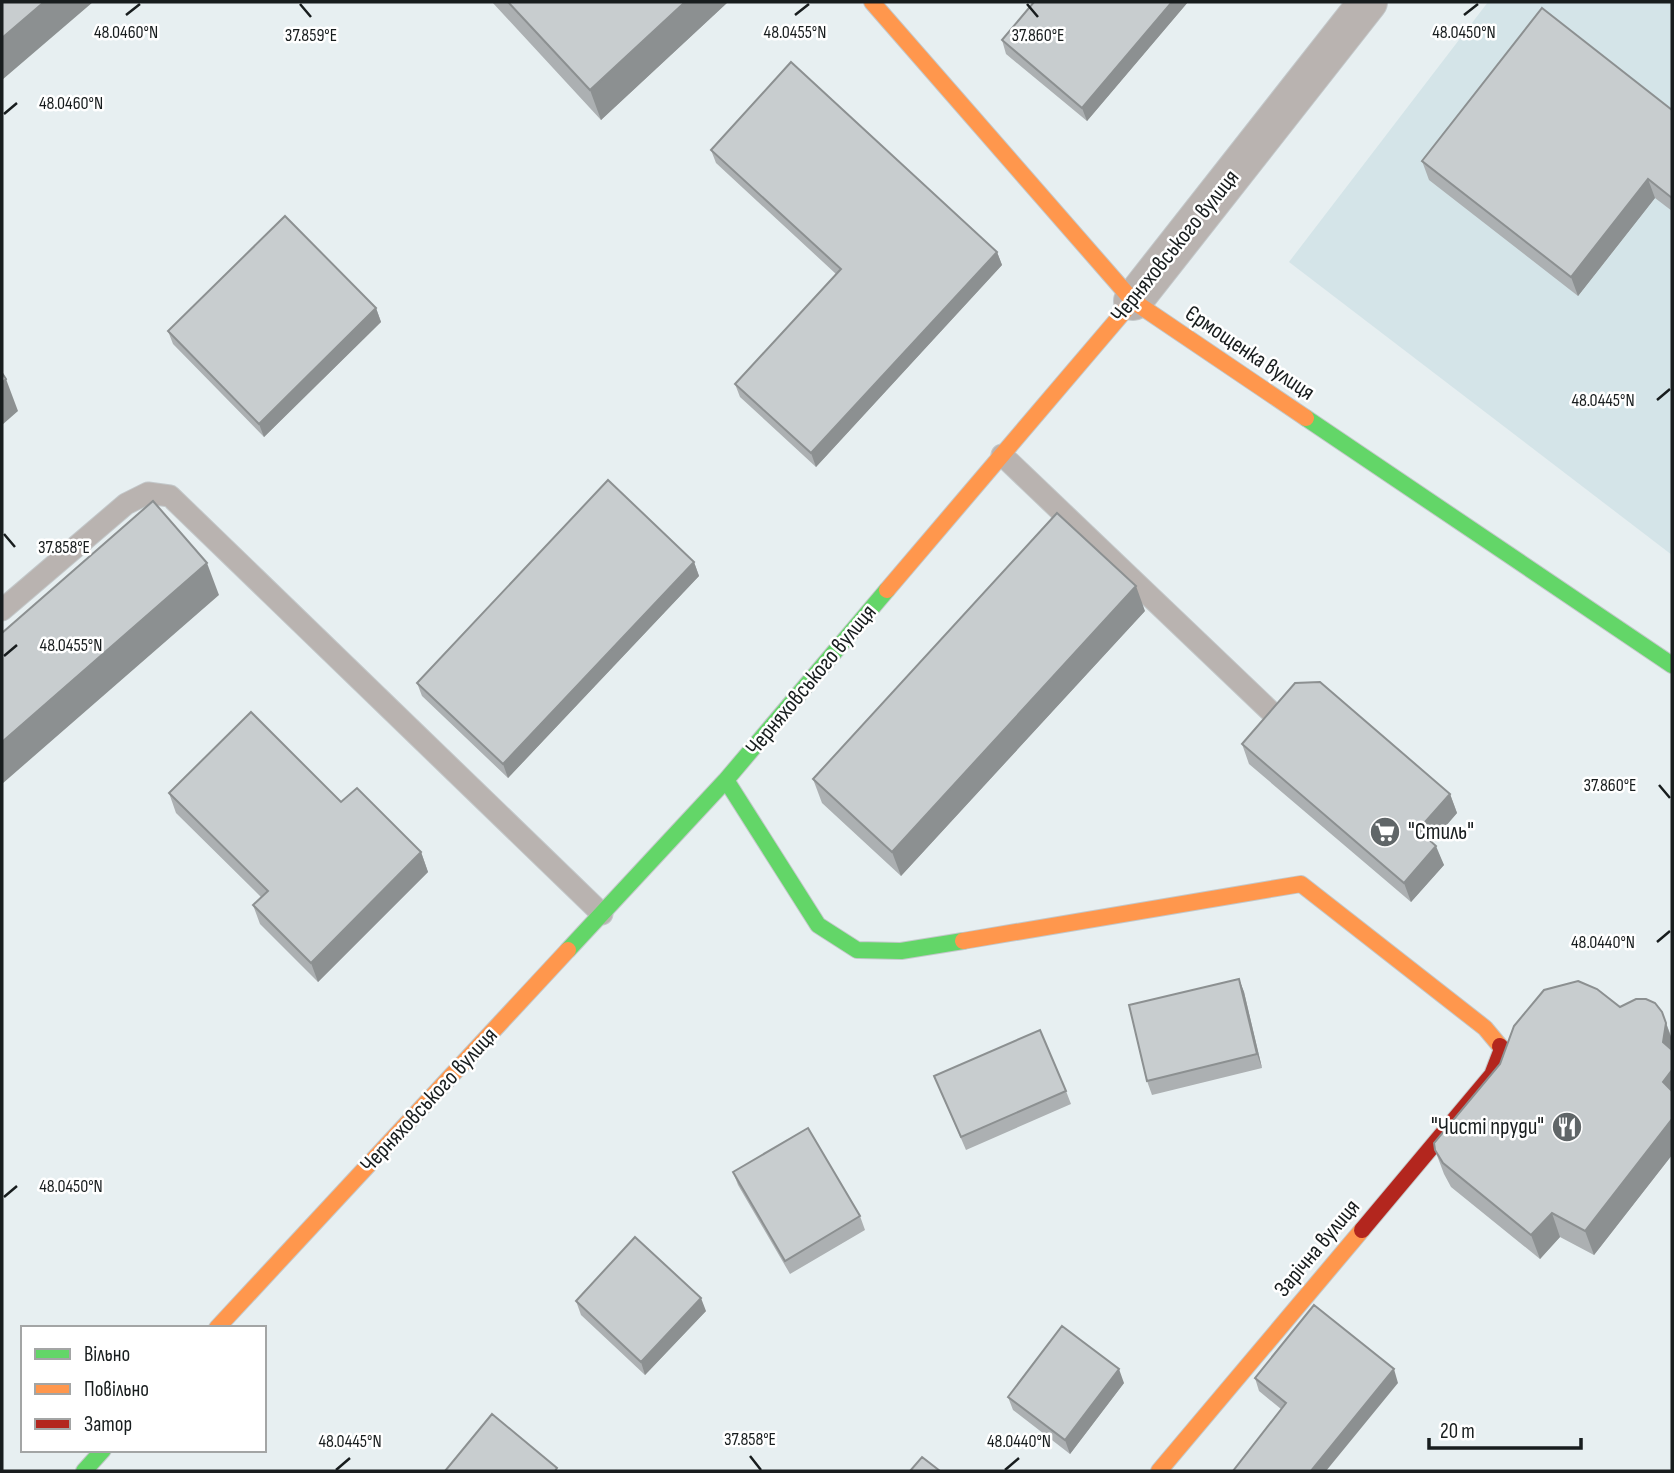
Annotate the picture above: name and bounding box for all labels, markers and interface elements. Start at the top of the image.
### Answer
text: 48.0460°N [94,22,158,43]
text: 48.0455°N [764,22,826,43]
text: 48.0450°N [1432,22,1496,43]
text: 37.859°E [285,25,337,46]
text: 37.860°E [1011,25,1065,46]
text: 48.0460°N [39,93,103,114]
street label: Черняховського вулиця [1105,164,1245,328]
street label: Єрмощенка вулиця [1180,299,1320,407]
text: 48.0445°N [1571,390,1635,411]
text: 37.858°E [38,537,90,558]
street label: Черняховського вулиця [740,599,882,761]
text: 48.0455°N [40,635,102,656]
text: 37.860°E [1583,775,1637,796]
supermarket icon: "Стиль" [1368,815,1402,849]
place label: "Стиль" [1408,818,1474,846]
text: 48.0440°N [1571,932,1635,953]
street label: Черняховського вулиця [354,1021,504,1179]
restaurant icon: "Чисті пруди" [1550,1110,1584,1144]
place label: "Чисті пруди" [1431,1113,1544,1141]
text: 48.0450°N [39,1176,103,1197]
street label: Зарічна вулиця [1268,1194,1366,1302]
legend [21,1326,266,1452]
text: Вільно [84,1342,130,1367]
text: Повільно [84,1377,149,1402]
scale bar [1429,1406,1581,1450]
text: Затор [84,1412,132,1437]
text: 20 m [1440,1419,1475,1444]
text: 37.858°E [724,1429,776,1450]
text: 48.0445°N [318,1431,382,1452]
text: 48.0440°N [987,1431,1051,1452]

